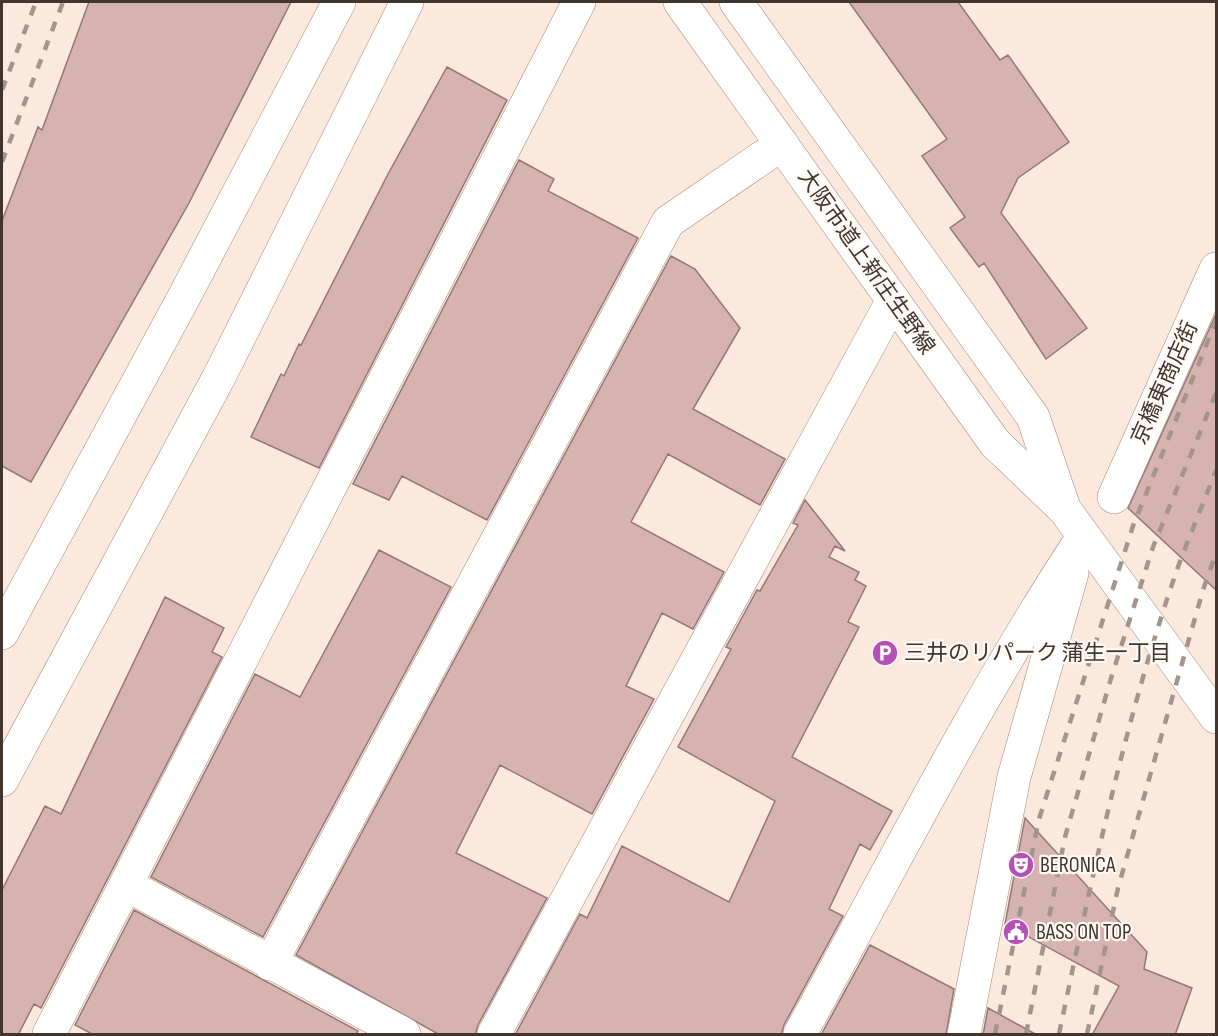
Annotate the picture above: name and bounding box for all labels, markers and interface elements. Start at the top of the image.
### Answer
street label: 大阪市道上新庄生野線 [792,164,940,360]
street label: 京橋東商店街 [1126,317,1204,449]
parking icon: 三井のリパーク 蒲生一丁目 [870,638,900,668]
place label: 三井のリパーク 蒲生一丁目 [904,640,1172,667]
theatre icon: BERONICA [1006,850,1036,880]
place label: BERONICA [1040,852,1116,879]
public building icon: BASS ON TOP [1001,917,1031,947]
place label: BASS ON TOP [1036,919,1131,946]

